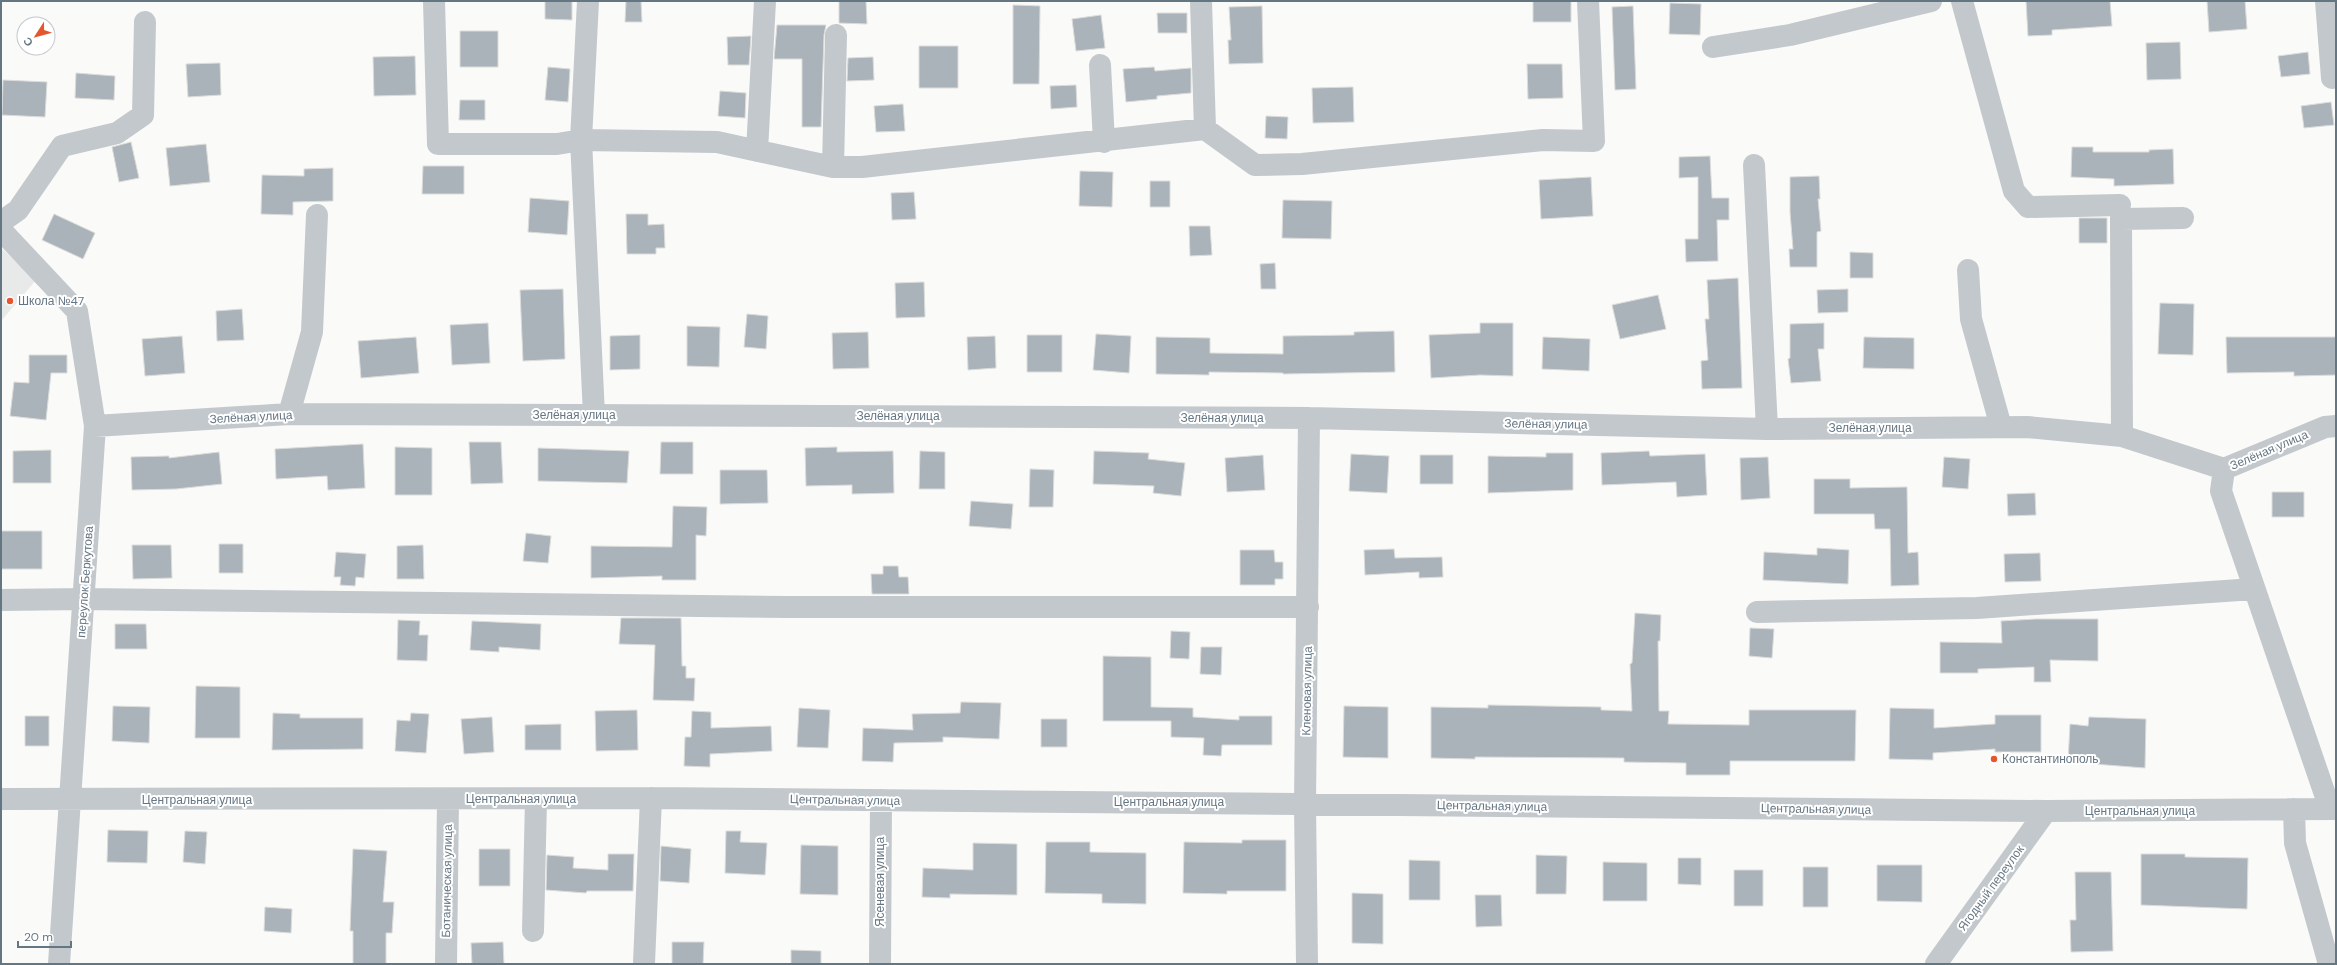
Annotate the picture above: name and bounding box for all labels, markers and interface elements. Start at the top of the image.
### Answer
north arrow [16,16,56,56]
text: С [20,35,36,49]
place label: Школа №47 [18,293,84,309]
marker: Школа №47 [5,296,15,306]
street label: Зелёная улица [209,407,293,427]
street label: Зелёная улица [532,407,616,423]
street label: Зелёная улица [856,408,940,424]
street label: Зелёная улица [1180,410,1264,426]
street label: Зелёная улица [1504,415,1588,433]
street label: Зелёная улица [1828,420,1912,436]
street label: Зелёная улица [2228,426,2311,474]
street label: переулок Беркутова [73,525,97,638]
street label: Кленовая улица [1298,646,1316,736]
place label: Константинополь [2002,751,2099,767]
marker: Константинополь [1989,754,1999,764]
street label: Центральная улица [466,791,576,807]
street label: Центральная улица [790,791,901,809]
street label: Центральная улица [142,792,252,808]
street label: Центральная улица [1114,794,1224,810]
street label: Центральная улица [1437,797,1548,815]
street label: Центральная улица [1761,800,1872,818]
street label: Центральная улица [2085,803,2195,819]
street label: Ботаническая улица [438,824,456,938]
street label: Ясеневая улица [872,837,888,927]
street label: Ягодный переулок [1954,841,2028,934]
scale bar [18,923,71,949]
text: 20 m [24,929,53,945]

